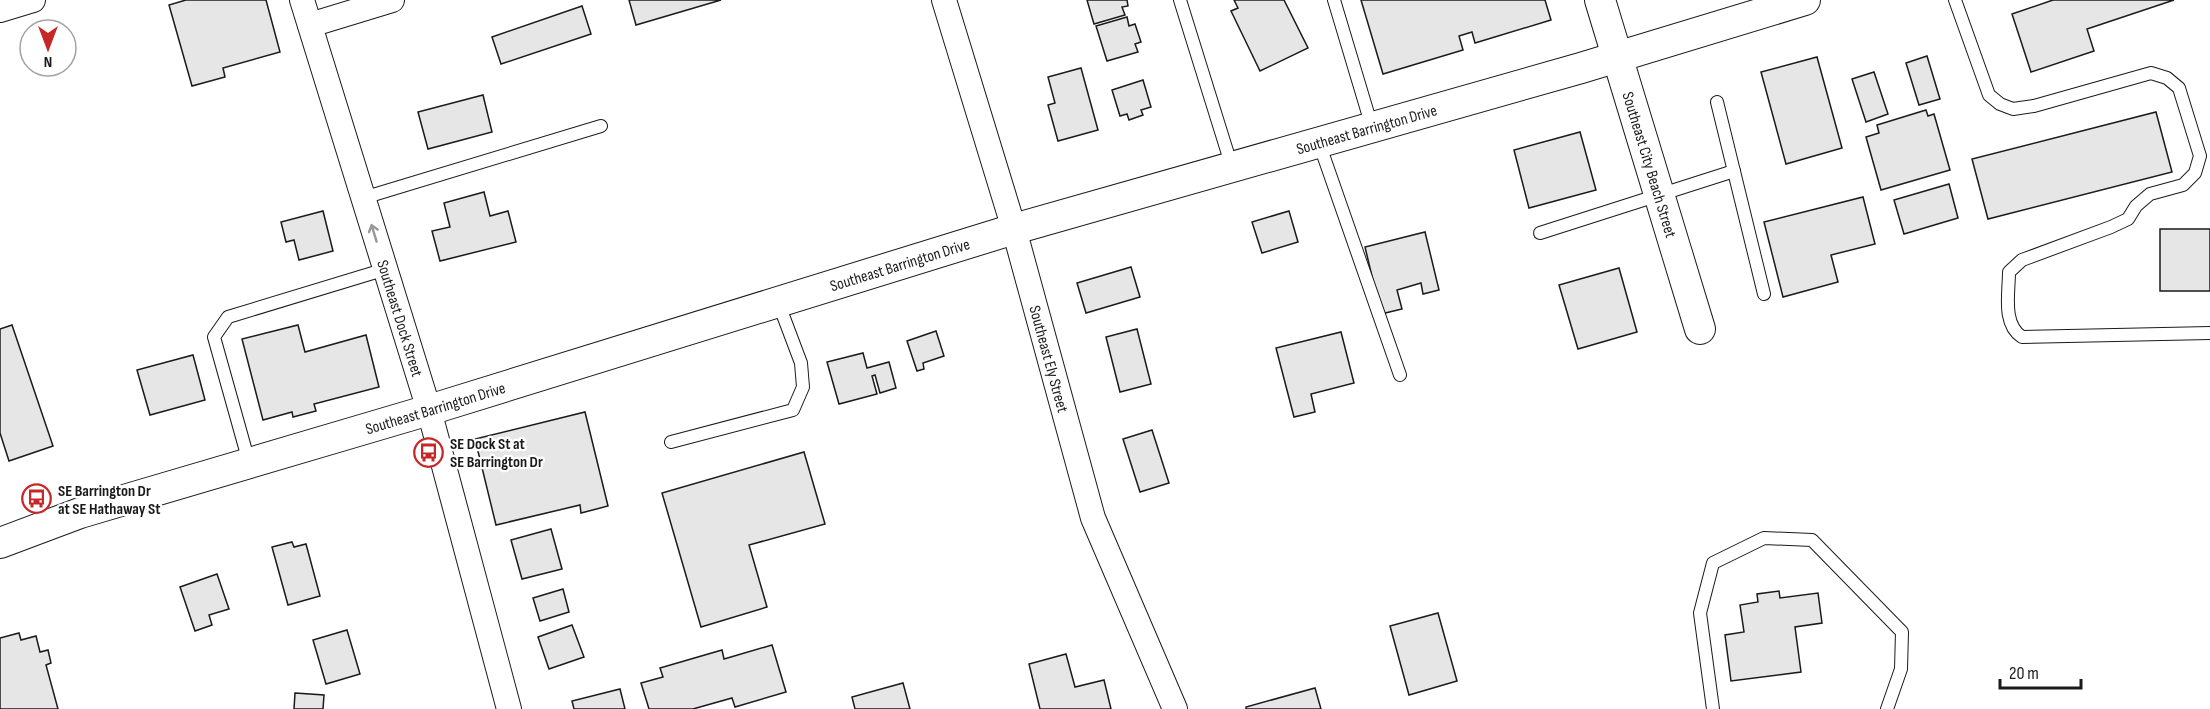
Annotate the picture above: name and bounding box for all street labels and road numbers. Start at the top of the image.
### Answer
street label: Southeast City Beach Street [1617,90,1680,240]
street label: Southeast Barrington Drive [1294,101,1439,159]
street label: Southeast Barrington Drive [828,235,972,296]
street label: Southeast Dock Street [372,258,426,379]
street label: Southeast Ely Street [1024,304,1072,415]
street label: Southeast Barrington Drive [363,379,508,439]

